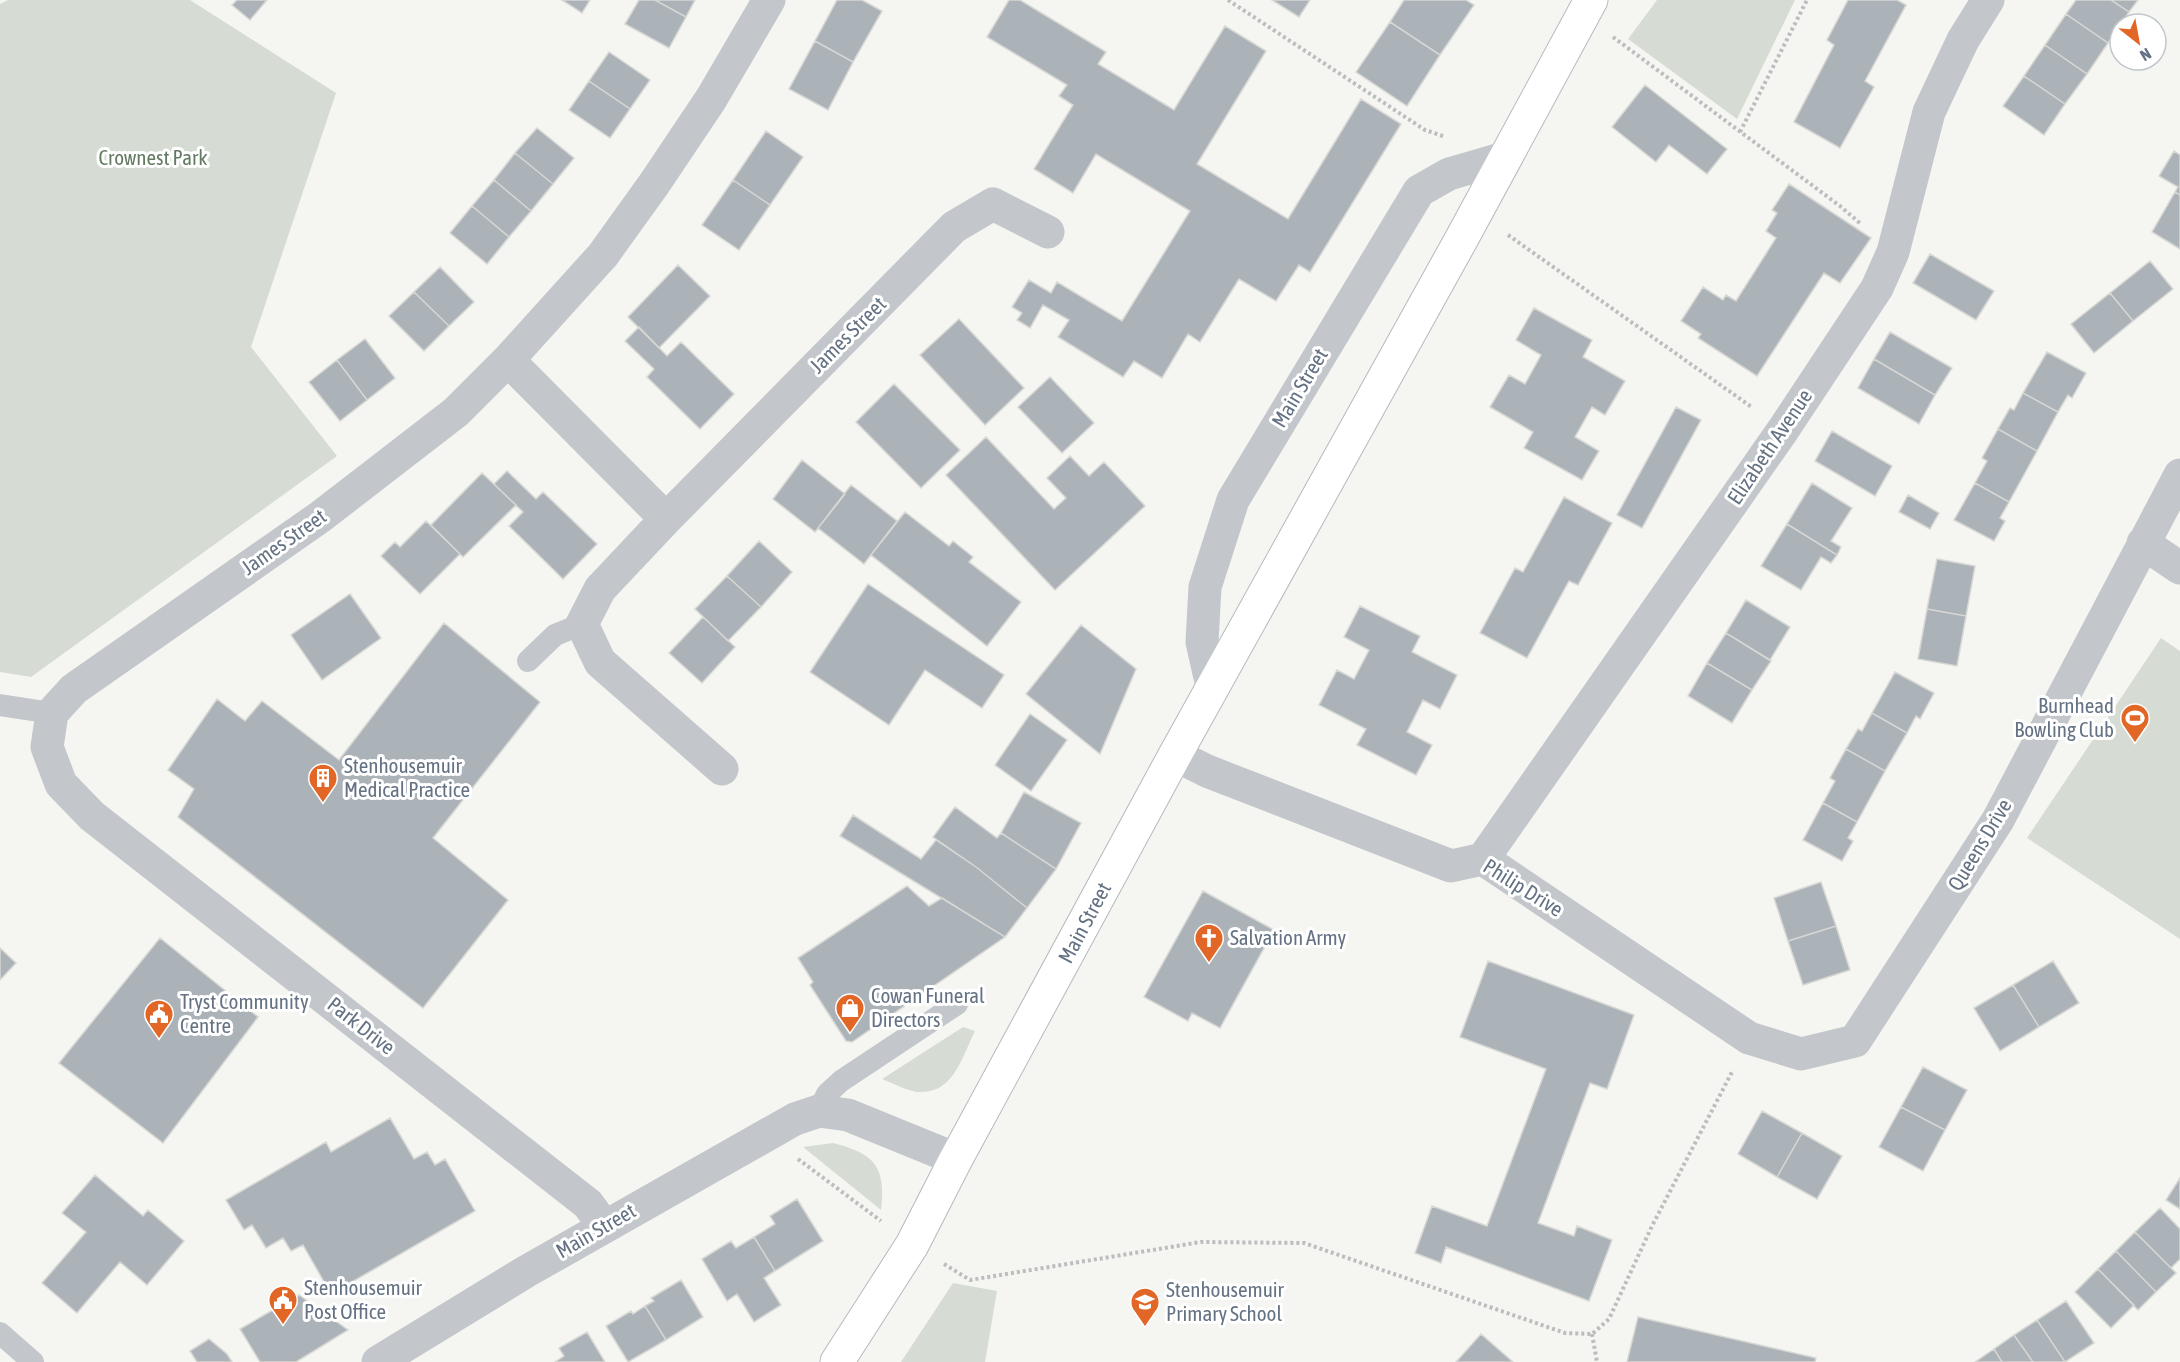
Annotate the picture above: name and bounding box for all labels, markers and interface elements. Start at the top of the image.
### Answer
north arrow [2108,12,2168,72]
text: N [2137,45,2154,65]
park label: Crownest Park [99,145,207,169]
street label: James Street [804,291,890,377]
street label: Main Street [1266,344,1332,431]
street label: Elizabeth Avenue [1722,384,1816,508]
street label: James Street [237,503,330,579]
place label: Burnhead Bowling Club [2014,693,2114,741]
sports icon: Burnhead Bowling Club [2119,702,2151,744]
place label: Stenhousemuir Medical Practice [344,753,470,801]
building icon: Stenhousemuir Medical Practice [307,762,339,804]
street label: Queens Drive [1942,794,2016,895]
street label: Philip Drive [1479,853,1568,921]
street label: Main Street [1053,878,1115,967]
church icon: Salvation Army [1193,922,1225,964]
place label: Salvation Army [1230,925,1347,949]
place label: Cowan Funeral Directors [871,983,985,1031]
place label: Tryst Community Centre [180,989,309,1037]
street label: Park Drive [323,992,400,1059]
shop icon: Cowan Funeral Directors [834,992,866,1034]
public building icon: Tryst Community Centre [143,998,175,1040]
street label: Main Street [551,1198,640,1262]
place label: Stenhousemuir Post Office [304,1275,423,1323]
place label: Stenhousemuir Primary School [1166,1277,1285,1325]
public building icon: Stenhousemuir Post Office [267,1284,299,1326]
school or university icon: Stenhousemuir Primary School [1129,1286,1161,1328]

